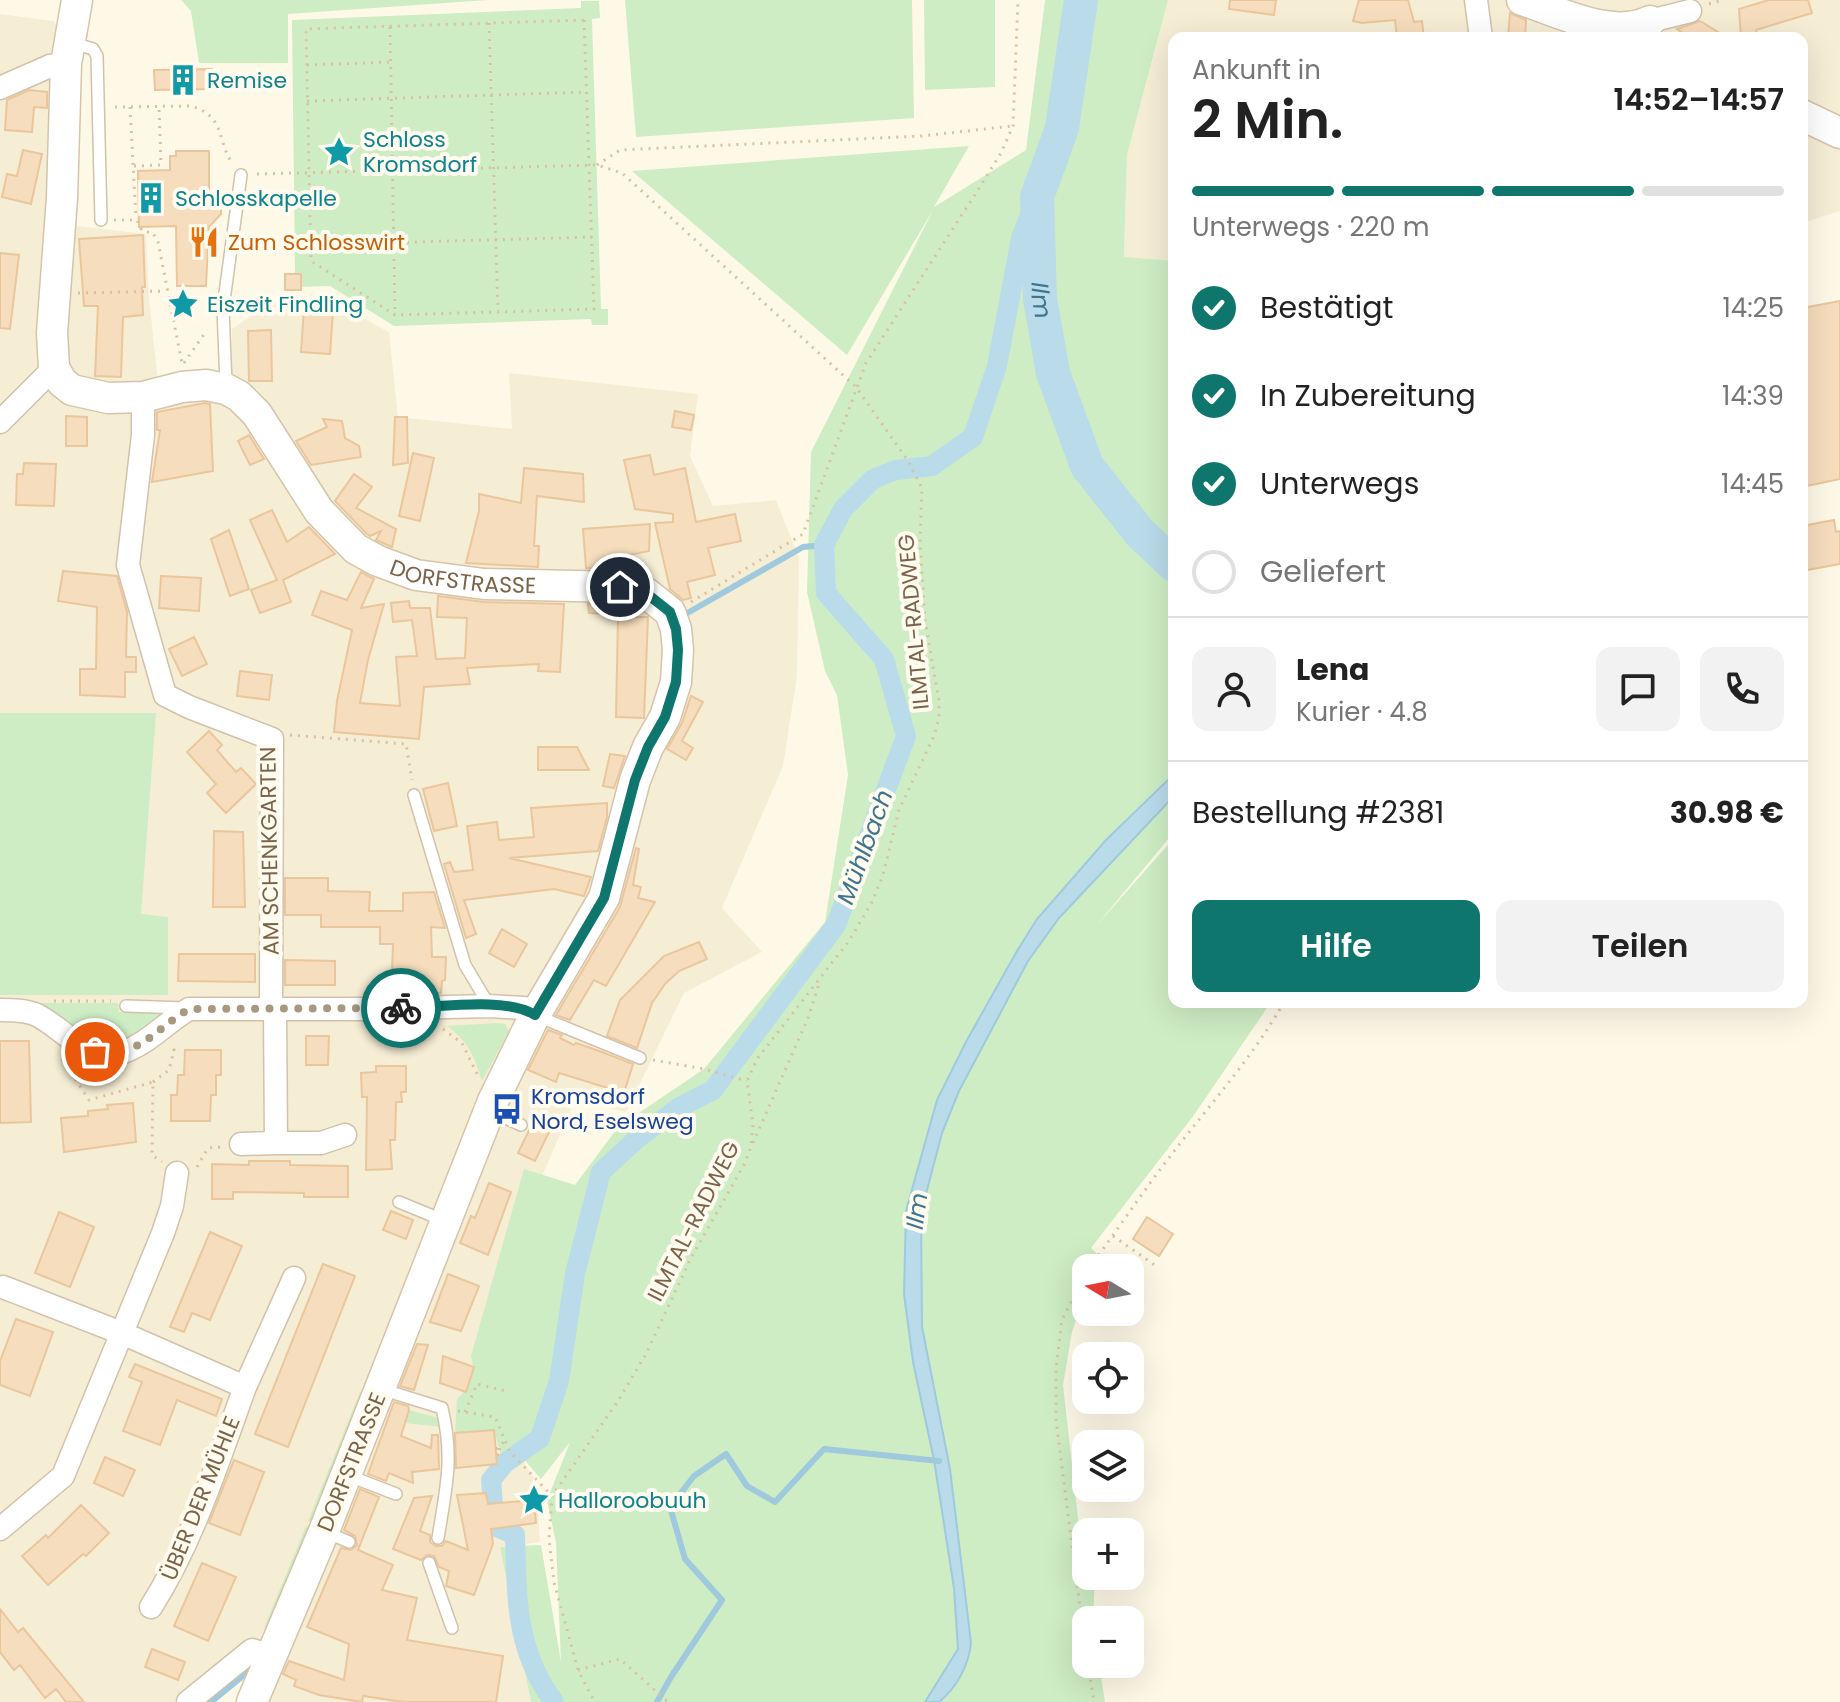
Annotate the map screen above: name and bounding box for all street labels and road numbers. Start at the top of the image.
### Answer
street label: ILMTAL-RADWEG [890,533,937,711]
street label: DORFSTRASSE [385,552,537,601]
street label: AM SCHENKGARTEN [252,746,287,956]
street label: ILMTAL-RADWEG [640,1136,747,1307]
street label: DORFSTRASSE [309,1388,393,1536]
street label: ÜBER DER MÜHLE [153,1411,248,1585]

